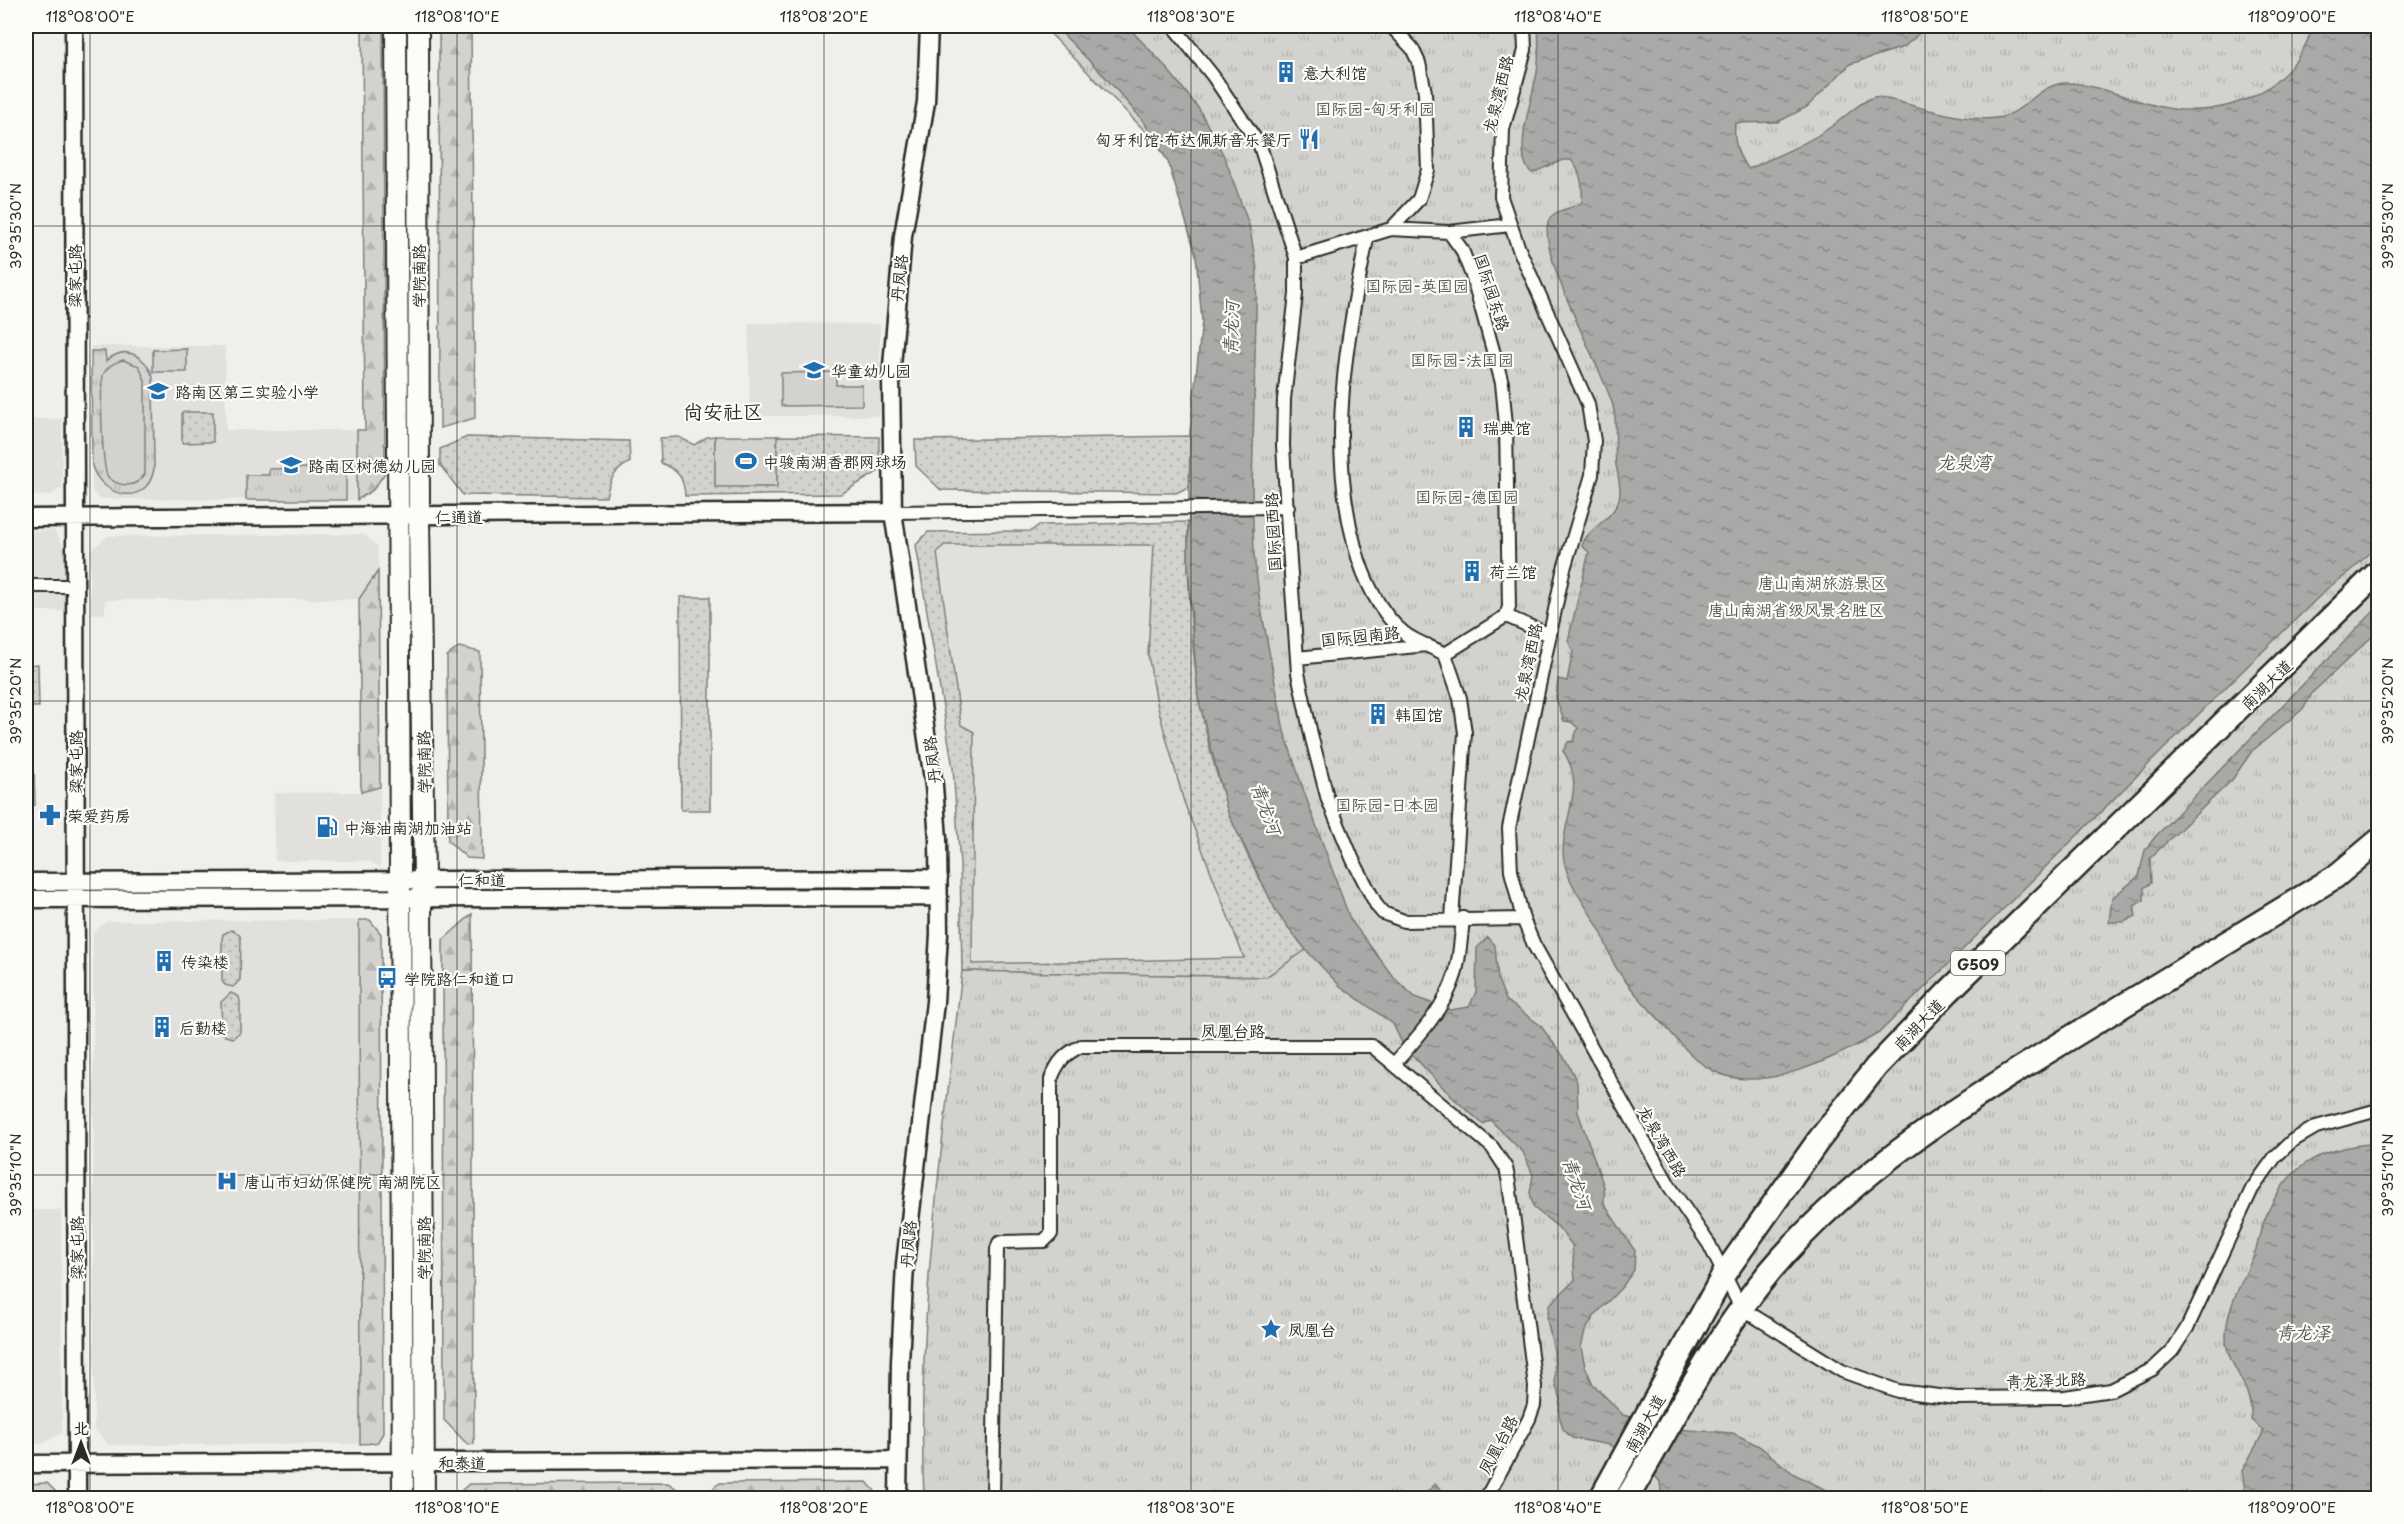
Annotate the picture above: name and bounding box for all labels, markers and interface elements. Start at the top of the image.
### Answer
text: 118°08'00"E [45,4,135,27]
text: 118°08'10"E [414,4,500,27]
text: 118°08'20"E [780,4,868,27]
text: 118°08'30"E [1147,4,1235,27]
text: 118°08'40"E [1514,4,1602,27]
text: 118°08'50"E [1881,4,1969,27]
text: 118°09'00"E [2248,4,2336,27]
street label: 龙泉湾西路 [1476,52,1518,136]
building icon: 意大利馆 [1274,60,1298,84]
place label: 意大利馆 [1303,60,1367,84]
park label: 国际园-匈牙利园 [1315,96,1435,120]
place label: 匈牙利馆·布达佩斯音乐餐厅 [1095,127,1292,151]
restaurant icon: 匈牙利馆·布达佩斯音乐餐厅 [1297,127,1321,151]
text: 39°35'30"N [3,183,26,269]
text: 39°35'30"N [2375,183,2398,269]
street label: 梁家屯路 [62,244,86,308]
street label: 学院南路 [406,244,430,308]
street label: 国际园东路 [1469,250,1517,334]
street label: 丹凤路 [884,253,912,303]
park label: 国际园-英国园 [1365,273,1469,297]
water label: 青龙河 [1216,298,1245,355]
park label: 国际园-法国园 [1410,347,1514,371]
school or university icon: 华童幼儿园 [802,358,826,382]
place label: 华童幼儿园 [831,358,911,382]
school or university icon: 路南区第三实验小学 [146,379,170,403]
place label: 路南区第三实验小学 [175,379,319,403]
district label: 尚安社区 [683,396,763,426]
building icon: 瑞典馆 [1454,415,1478,439]
place label: 瑞典馆 [1483,415,1531,439]
water label: 龙泉湾 [1937,448,1993,475]
sports icon: 中骏南湖香郡网球场 [734,449,758,473]
place label: 中骏南湖香郡网球场 [763,449,907,473]
school or university icon: 路南区树德幼儿园 [279,453,303,477]
place label: 路南区树德幼儿园 [308,453,436,477]
park label: 国际园-德国园 [1415,484,1519,508]
street label: 国际园西路 [1258,491,1286,573]
street label: 仁通道 [435,504,483,528]
building icon: 荷兰馆 [1460,559,1484,583]
place label: 荷兰馆 [1489,559,1537,583]
park label: 唐山南湖旅游景区 [1758,570,1886,594]
park label: 唐山南湖省级风景名胜区 [1708,597,1884,621]
street label: 国际园南路 [1319,619,1401,651]
street label: 龙泉湾西路 [1507,620,1547,704]
street label: 南湖大道 [2235,653,2297,715]
text: 39°35'20"N [3,658,26,744]
text: 39°35'20"N [2375,658,2398,744]
building icon: 韩国馆 [1366,702,1390,726]
place label: 韩国馆 [1395,702,1443,726]
street label: 梁家屯路 [63,730,87,794]
street label: 学院南路 [410,730,436,794]
street label: 丹凤路 [916,735,946,785]
water label: 青龙河 [1245,778,1290,841]
park label: 国际园-日本园 [1335,792,1439,816]
pharmacy icon: 荣爱药房 [38,803,62,827]
place label: 荣爱药房 [67,803,131,827]
fuel station icon: 中海油南湖加油站 [315,815,339,839]
place label: 中海油南湖加油站 [344,815,472,839]
street label: 仁和道 [458,867,506,891]
building icon: 传染楼 [152,949,176,973]
place label: 传染楼 [181,949,229,973]
road number: G509 [1951,951,2005,975]
bus stop icon: 学院路仁和道口 [375,966,399,990]
place label: 学院路仁和道口 [404,966,516,990]
street label: 南湖大道 [1887,993,1949,1055]
building icon: 后勤楼 [150,1015,174,1039]
place label: 后勤楼 [179,1015,227,1039]
street label: 凤凰台路 [1201,1018,1265,1042]
street label: 龙泉湾西路 [1633,1100,1693,1182]
text: 39°35'10"N [3,1133,26,1217]
text: 39°35'10"N [2375,1133,2398,1217]
water label: 青龙河 [1557,1153,1600,1216]
hospital icon: 唐山市妇幼保健院 南湖院区 [215,1169,239,1193]
place label: 唐山市妇幼保健院 南湖院区 [244,1169,441,1193]
street label: 梁家屯路 [64,1216,88,1280]
street label: 学院南路 [411,1216,435,1280]
street label: 丹凤路 [893,1219,921,1269]
place icon: 凤凰台 [1259,1317,1283,1341]
place label: 凤凰台 [1288,1317,1336,1341]
water label: 青龙泽 [2276,1318,2332,1345]
street label: 青龙泽北路 [2006,1366,2086,1392]
street label: 南湖大道 [1618,1389,1670,1457]
street label: 凤凰台路 [1471,1410,1523,1478]
north arrow [51,1413,111,1473]
text: 北 [73,1415,89,1439]
street label: 和泰道 [438,1450,486,1474]
text: 118°08'00"E [45,1495,135,1518]
text: 118°08'10"E [414,1495,500,1518]
text: 118°08'20"E [780,1495,868,1518]
text: 118°08'30"E [1147,1495,1235,1518]
text: 118°08'40"E [1514,1495,1602,1518]
text: 118°08'50"E [1881,1495,1969,1518]
text: 118°09'00"E [2248,1495,2336,1518]

